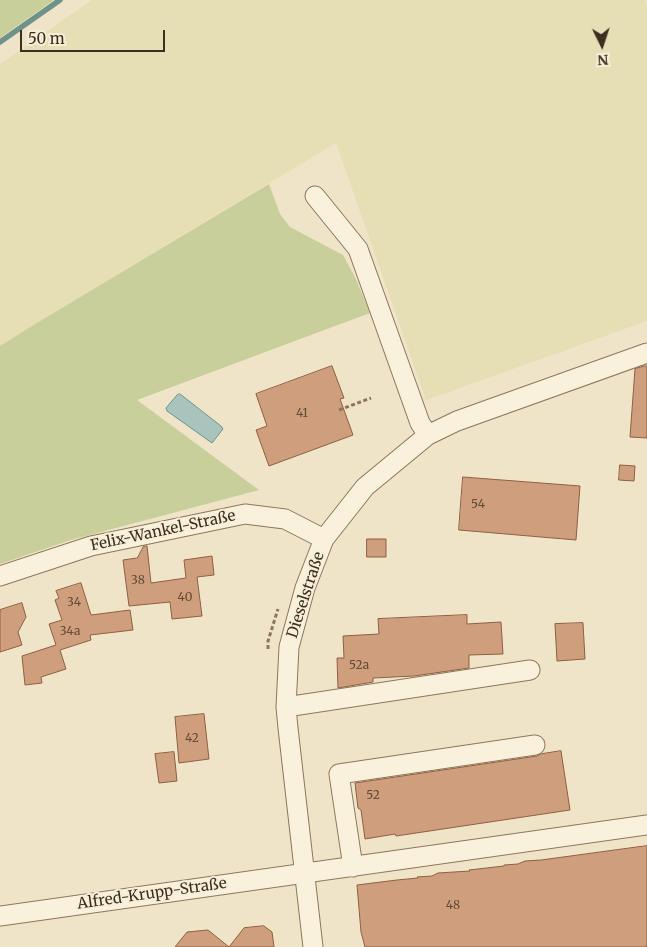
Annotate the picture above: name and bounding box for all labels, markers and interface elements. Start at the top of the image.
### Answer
scale bar [22,20,168,52]
north arrow [577,20,627,70]
text: 50 m [28,29,65,48]
text: N [597,51,609,69]
house number: 41 [296,407,308,421]
house number: 54 [471,498,485,512]
street label: Felix-Wankel-Straße [89,507,237,555]
street label: Dieselstraße [284,550,328,640]
house number: 38 [131,574,145,588]
house number: 40 [178,591,192,605]
house number: 34 [67,596,81,610]
house number: 34a [60,625,80,639]
house number: 52a [349,659,369,673]
house number: 42 [185,732,199,746]
house number: 52 [366,789,380,803]
street label: Alfred-Krupp-Straße [76,875,228,913]
house number: 48 [446,899,460,913]

